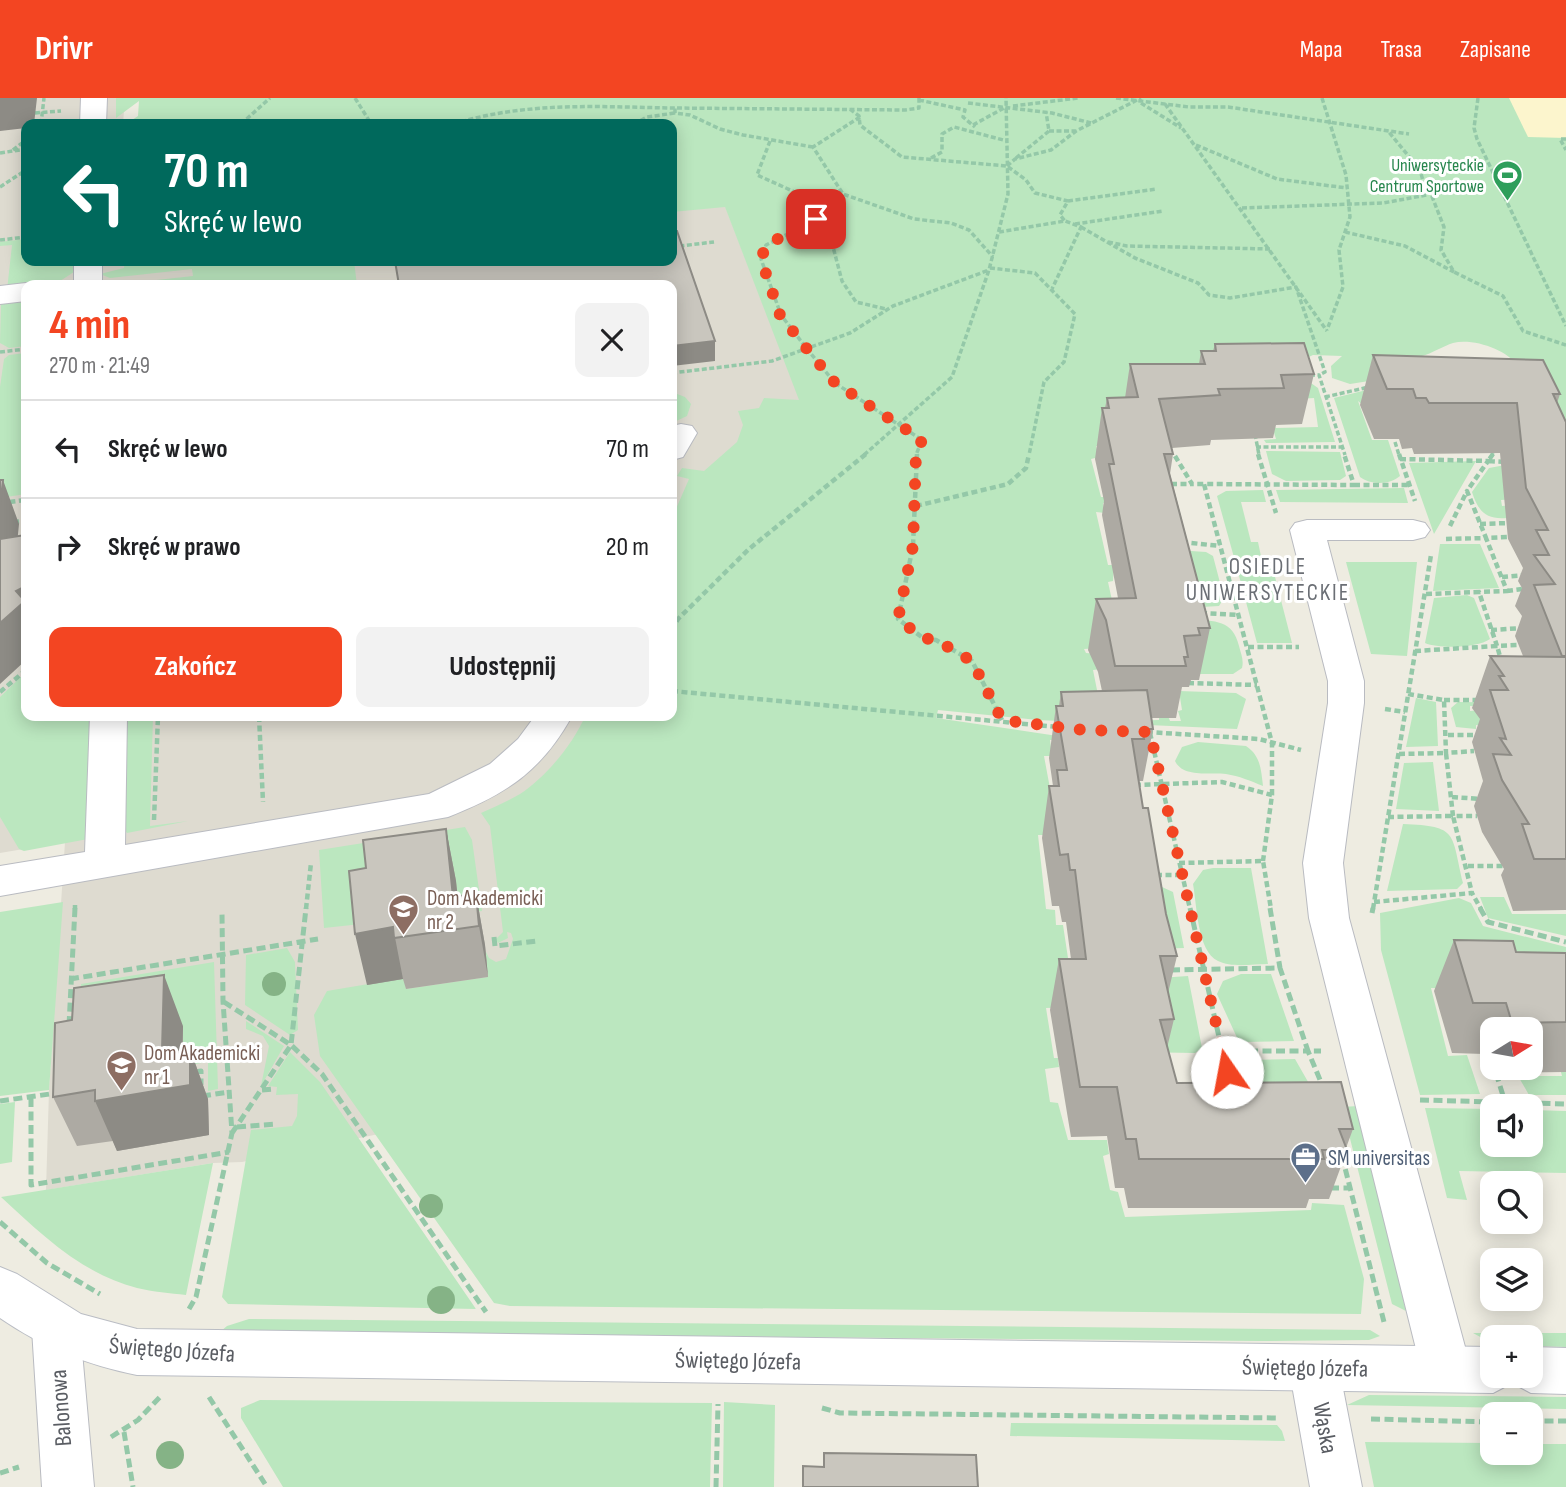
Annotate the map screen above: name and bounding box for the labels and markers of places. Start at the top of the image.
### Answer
place label: Uniwersyteckie Centrum Sportowe [1370,155,1484,197]
sports icon: Uniwersyteckie Centrum Sportowe [1490,158,1524,202]
pin [786,189,846,249]
place label: Dom Akademicki nr 2 [427,886,543,935]
school or university icon: Dom Akademicki nr 2 [387,893,421,937]
place label: Dom Akademicki nr 1 [144,1041,260,1090]
school or university icon: Dom Akademicki nr 1 [104,1048,138,1092]
office icon: SM universitas [1288,1141,1322,1185]
place label: SM universitas [1328,1146,1430,1171]

